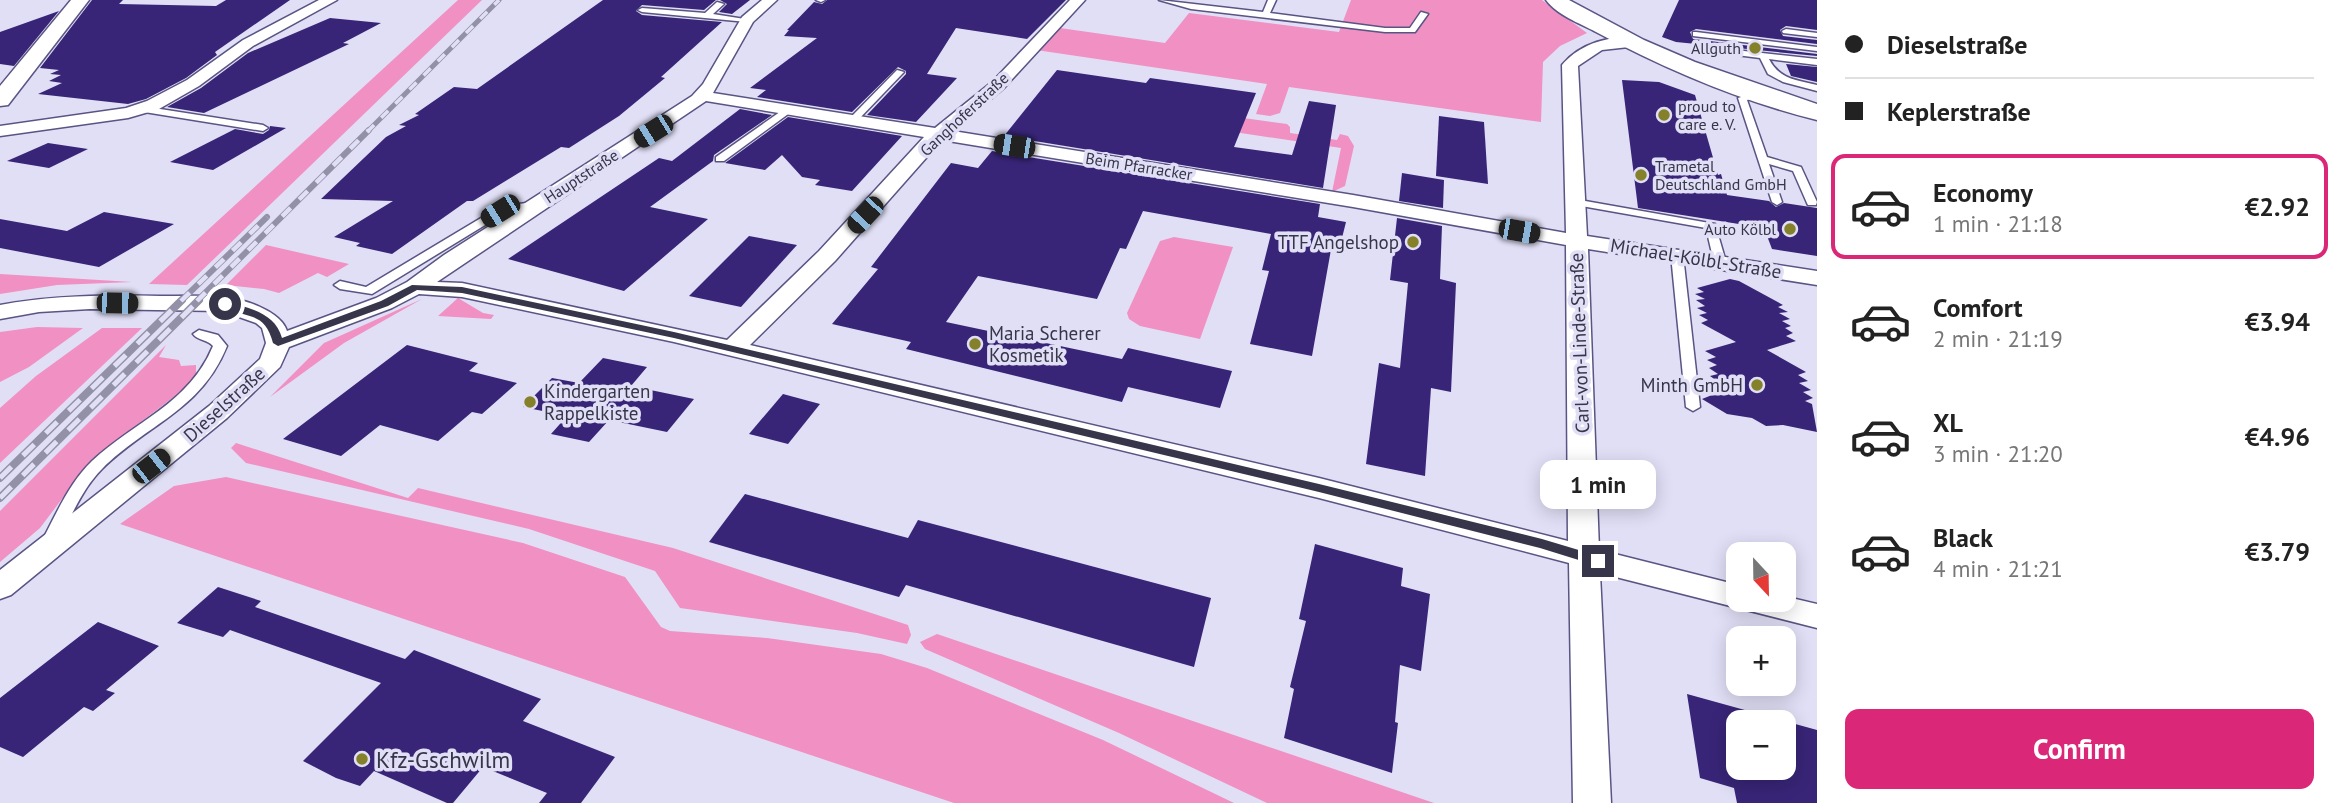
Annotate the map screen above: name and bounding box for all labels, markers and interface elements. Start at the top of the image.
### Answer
text: Dieselstraße [1887,28,2028,61]
place label: Allguth [1691,38,1741,58]
marker: Allguth [1747,40,1763,56]
street label: Ganghoferstraße [916,68,1012,160]
text: Keplerstraße [1887,95,2031,128]
place label: proud to care e. V. [1678,96,1736,134]
marker: proud to care e. V. [1656,107,1672,123]
car [630,111,677,151]
car [992,132,1037,160]
street label: Hauptstraße [540,145,622,207]
street label: Beim Pfarracker [1084,148,1194,184]
place label: Trametal Deutschland GmbH [1655,156,1787,194]
marker: Trametal Deutschland GmbH [1633,167,1649,183]
icon: car [1849,175,1912,238]
text: Economy [1933,176,2033,209]
text: €2.92 [2245,190,2310,223]
car [477,191,524,231]
car [843,192,888,238]
text: 1 min · 21:18 [1933,209,2063,238]
car [1497,217,1542,245]
place label: Auto Kölbl [1704,219,1776,239]
marker: Auto Kölbl [1782,221,1798,237]
place label: TTF Angelshop [1277,230,1399,254]
street label: Michael-Kölbl-Straße [1609,233,1783,283]
marker: TTF Angelshop [1405,234,1421,250]
street label: Carl-von-Linde-Straße [1564,252,1594,434]
route start [209,288,241,320]
icon: car [1849,290,1912,353]
text: Comfort [1933,291,2023,324]
car [96,292,139,314]
text: €3.94 [2245,305,2310,338]
place label: Maria Scherer Kosmetik [989,321,1101,367]
text: 2 min · 21:19 [1933,324,2063,353]
marker: Maria Scherer Kosmetik [967,336,983,352]
street label: Dieselstraße [178,361,270,447]
place label: Minth GmbH [1640,373,1743,397]
marker: Minth GmbH [1749,377,1765,393]
place label: Kindergarten Rappelkiste [544,379,650,425]
marker: Kindergarten Rappelkiste [522,394,538,410]
icon: car [1849,405,1912,468]
text: XL [1933,406,1963,439]
text: €4.96 [2245,420,2310,453]
text: 3 min · 21:20 [1933,439,2063,468]
car [128,445,175,487]
callout: 1 min [1540,460,1656,508]
text: 1 min [1570,470,1626,499]
icon: car [1849,520,1912,583]
text: Black [1933,521,1993,554]
text: €3.79 [2245,535,2310,568]
north arrow [1726,542,1796,612]
map controls [1726,542,1796,780]
route end [1582,545,1614,577]
text: 4 min · 21:21 [1933,554,2063,583]
button: + [1726,626,1796,696]
button: Confirm [1845,709,2314,789]
button: − [1726,710,1796,780]
place label: Kfz-Gschwilm [376,745,510,774]
marker: Kfz-Gschwilm [354,751,370,767]

